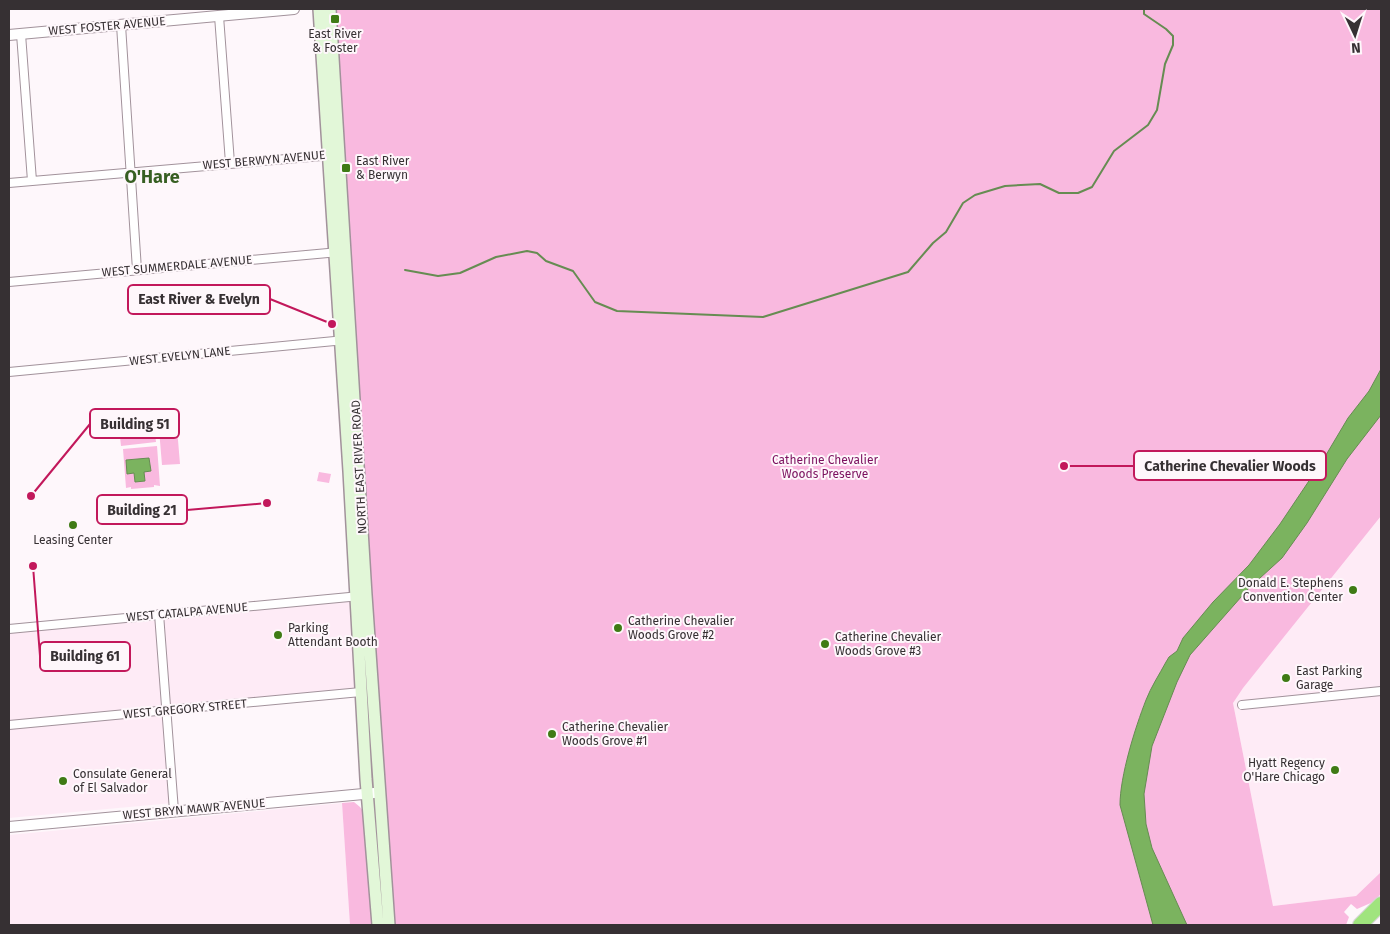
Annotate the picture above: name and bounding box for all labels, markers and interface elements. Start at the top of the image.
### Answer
north arrow [1330,10,1380,60]
marker: East River & Foster [329,13,341,25]
street label: WEST FOSTER AVENUE [48,14,166,38]
place label: East River & Foster [308,27,362,55]
text: N [1351,39,1361,56]
street label: WEST BERWYN AVENUE [202,148,326,172]
place label: East River & Berwyn [356,154,410,182]
marker: East River & Berwyn [340,162,352,174]
district label: O'Hare [124,166,180,188]
street label: WEST SUMMERDALE AVENUE [101,252,253,280]
callout: East River & Evelyn [128,285,270,314]
text: East River & Evelyn [138,291,260,308]
street label: WEST EVELYN LANE [129,344,231,368]
street label: NORTH EAST RIVER ROAD [348,399,370,534]
callout: Building 51 [90,409,179,438]
text: Building 51 [100,416,170,433]
callout: Catherine Chevalier Woods [1134,451,1326,480]
park label: Catherine Chevalier Woods Preserve [772,453,878,481]
text: Catherine Chevalier Woods [1144,458,1316,475]
callout: Building 21 [97,495,187,524]
text: Building 21 [107,502,177,519]
marker: Leasing Center [67,519,79,531]
place label: Leasing Center [33,533,113,547]
place label: Donald E. Stephens Convention Center [1238,576,1343,604]
marker: Donald E. Stephens Convention Center [1347,584,1359,596]
street label: WEST CATALPA AVENUE [126,600,248,624]
place label: Catherine Chevalier Woods Grove #2 [628,614,734,642]
place label: Parking Attendant Booth [288,621,378,649]
marker: Catherine Chevalier Woods Grove #2 [612,622,624,634]
marker: Parking Attendant Booth [272,629,284,641]
place label: Catherine Chevalier Woods Grove #3 [835,630,941,658]
marker: Catherine Chevalier Woods Grove #3 [819,638,831,650]
callout: Building 61 [40,642,130,671]
text: Building 61 [50,648,120,665]
place label: East Parking Garage [1296,664,1363,692]
marker: East Parking Garage [1280,672,1292,684]
street label: WEST GREGORY STREET [122,697,248,721]
place label: Catherine Chevalier Woods Grove #1 [562,720,668,748]
marker: Catherine Chevalier Woods Grove #1 [546,728,558,740]
place label: Hyatt Regency O'Hare Chicago [1243,756,1325,784]
marker: Hyatt Regency O'Hare Chicago [1329,764,1341,776]
place label: Consulate General of El Salvador [73,767,172,795]
marker: Consulate General of El Salvador [57,775,69,787]
street label: WEST BRYN MAWR AVENUE [122,796,266,822]

